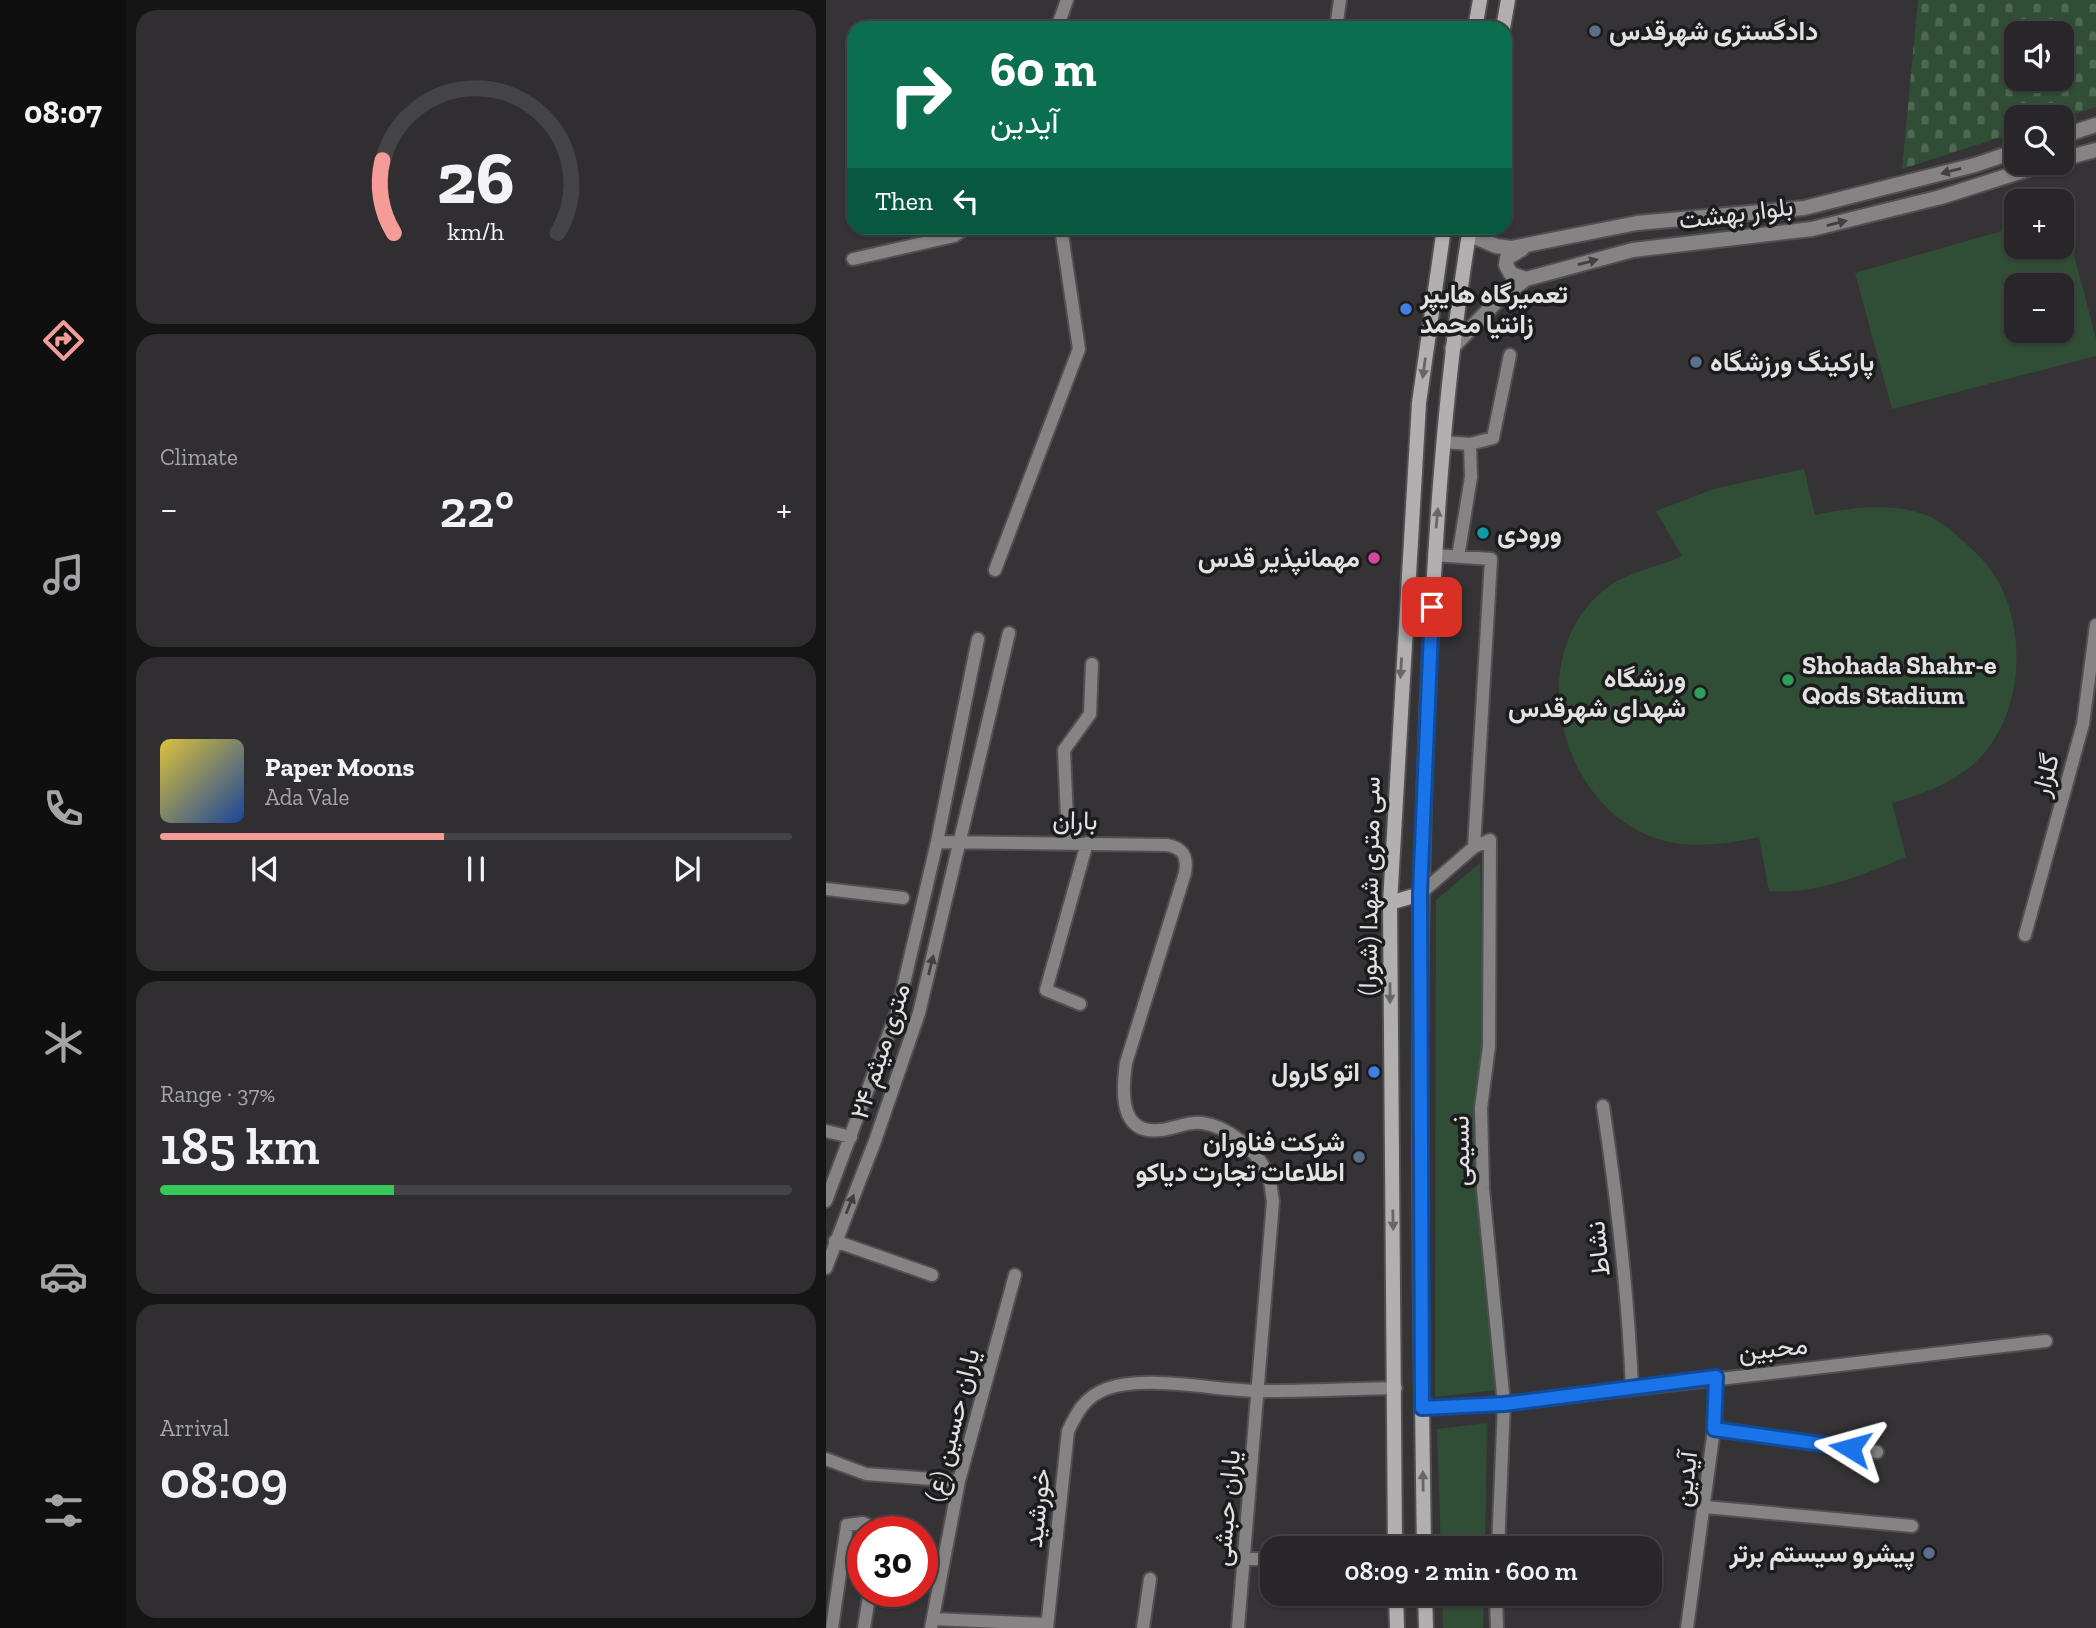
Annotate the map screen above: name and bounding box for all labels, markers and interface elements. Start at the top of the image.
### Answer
place label: دادگستری شهرقدس [1609,15,1818,47]
map controls [2004,21,2074,343]
button: sound [2004,21,2074,91]
marker: دادگستری شهرقدس [1587,23,1603,39]
text: 60 m [990,40,1097,99]
icon: right [875,49,966,140]
text: 08:07 [24,93,102,131]
text: آیدین [990,103,1059,141]
button: search [2004,105,2074,175]
text: 26 [437,134,515,222]
one-way arrow [1940,166,1962,177]
icon: left [947,182,985,220]
text: Then [875,185,933,217]
button: + [2004,189,2074,259]
street label: بلوار بهشت [1677,190,1795,236]
text: km/h [447,216,505,246]
one-way arrow [1826,217,1848,228]
one-way arrow [1577,256,1599,267]
button: − [2004,273,2074,343]
place label: تعمیرگاه هایپر زانتیا محمد [1419,278,1568,340]
marker: تعمیرگاه هایپر زانتیا محمد [1398,301,1414,317]
icon: directions [39,316,88,365]
place label: پارکینگ ورزشگاه [1710,346,1874,380]
marker: پارکینگ ورزشگاه [1688,354,1704,370]
one-way arrow [1418,357,1429,379]
text: Climate [160,443,238,471]
text: 22° [440,478,514,540]
text: − [160,486,178,532]
text: + [776,486,792,532]
one-way arrow [1432,507,1443,529]
place label: ورودی [1497,517,1562,549]
marker: ورودی [1475,525,1491,541]
place label: مهمانپذیر قدس [1198,542,1360,576]
icon: music [39,550,88,599]
marker: مهمانپذیر قدس [1366,550,1382,566]
pin [1402,577,1462,637]
icon: arrive [1413,588,1451,626]
place label: Shohada Shahr-e Qods Stadium [1802,649,1997,711]
one-way arrow [1396,657,1407,679]
place label: ورزشگاه شهدای شهرقدس [1508,662,1686,724]
marker: Shohada Shahr-e Qods Stadium [1780,672,1796,688]
marker: ورزشگاه شهدای شهرقدس [1692,685,1708,701]
street label: گلزار [2024,750,2066,801]
text: Paper Moons [265,751,414,783]
street label: سی متری شهدا (شورا) [1351,776,1387,996]
text: Ada Vale [265,783,349,811]
icon: phone [39,784,88,833]
street label: باران [1052,804,1098,836]
icon: previous [246,850,284,888]
icon: pause [457,850,495,888]
icon: next [668,850,706,888]
one-way arrow [926,954,937,976]
street label: ۲۴ متری میثم [843,979,918,1123]
one-way arrow [1384,982,1396,1004]
icon: climate [39,1018,88,1067]
place label: اتو کارول [1271,1056,1360,1088]
marker: اتو کارول [1366,1064,1382,1080]
text: Range · 37% [160,1080,275,1108]
text: 185 km [160,1115,319,1177]
street label: نسیمی [1443,1115,1477,1187]
place label: شرکت فناوران اطلاعات تجارت دیاکو [1135,1126,1345,1188]
marker: شرکت فناوران اطلاعات تجارت دیاکو [1351,1149,1367,1165]
one-way arrow [845,1193,856,1214]
one-way arrow [1387,1210,1399,1232]
street label: نشاط [1579,1220,1617,1278]
icon: car [39,1252,88,1301]
street label: محبین [1737,1328,1809,1368]
street label: یاران حسین (ع) [918,1345,988,1505]
position arrow [1813,1411,1887,1485]
text: Arrival [160,1414,229,1442]
street label: آیدین [1666,1447,1705,1509]
street label: یاران حبشی [1205,1448,1247,1568]
text: 08:09 [160,1449,288,1511]
street label: خورشید [1017,1467,1057,1549]
one-way arrow [1418,1469,1429,1491]
icon: filters [39,1486,88,1535]
speed limit sign: 30 [847,1516,938,1607]
place label: پیشرو سیستم برتر [1728,1537,1915,1571]
marker: پیشرو سیستم برتر [1921,1545,1937,1561]
text: 08:09 · 2 min · 600 m [1344,1555,1578,1587]

